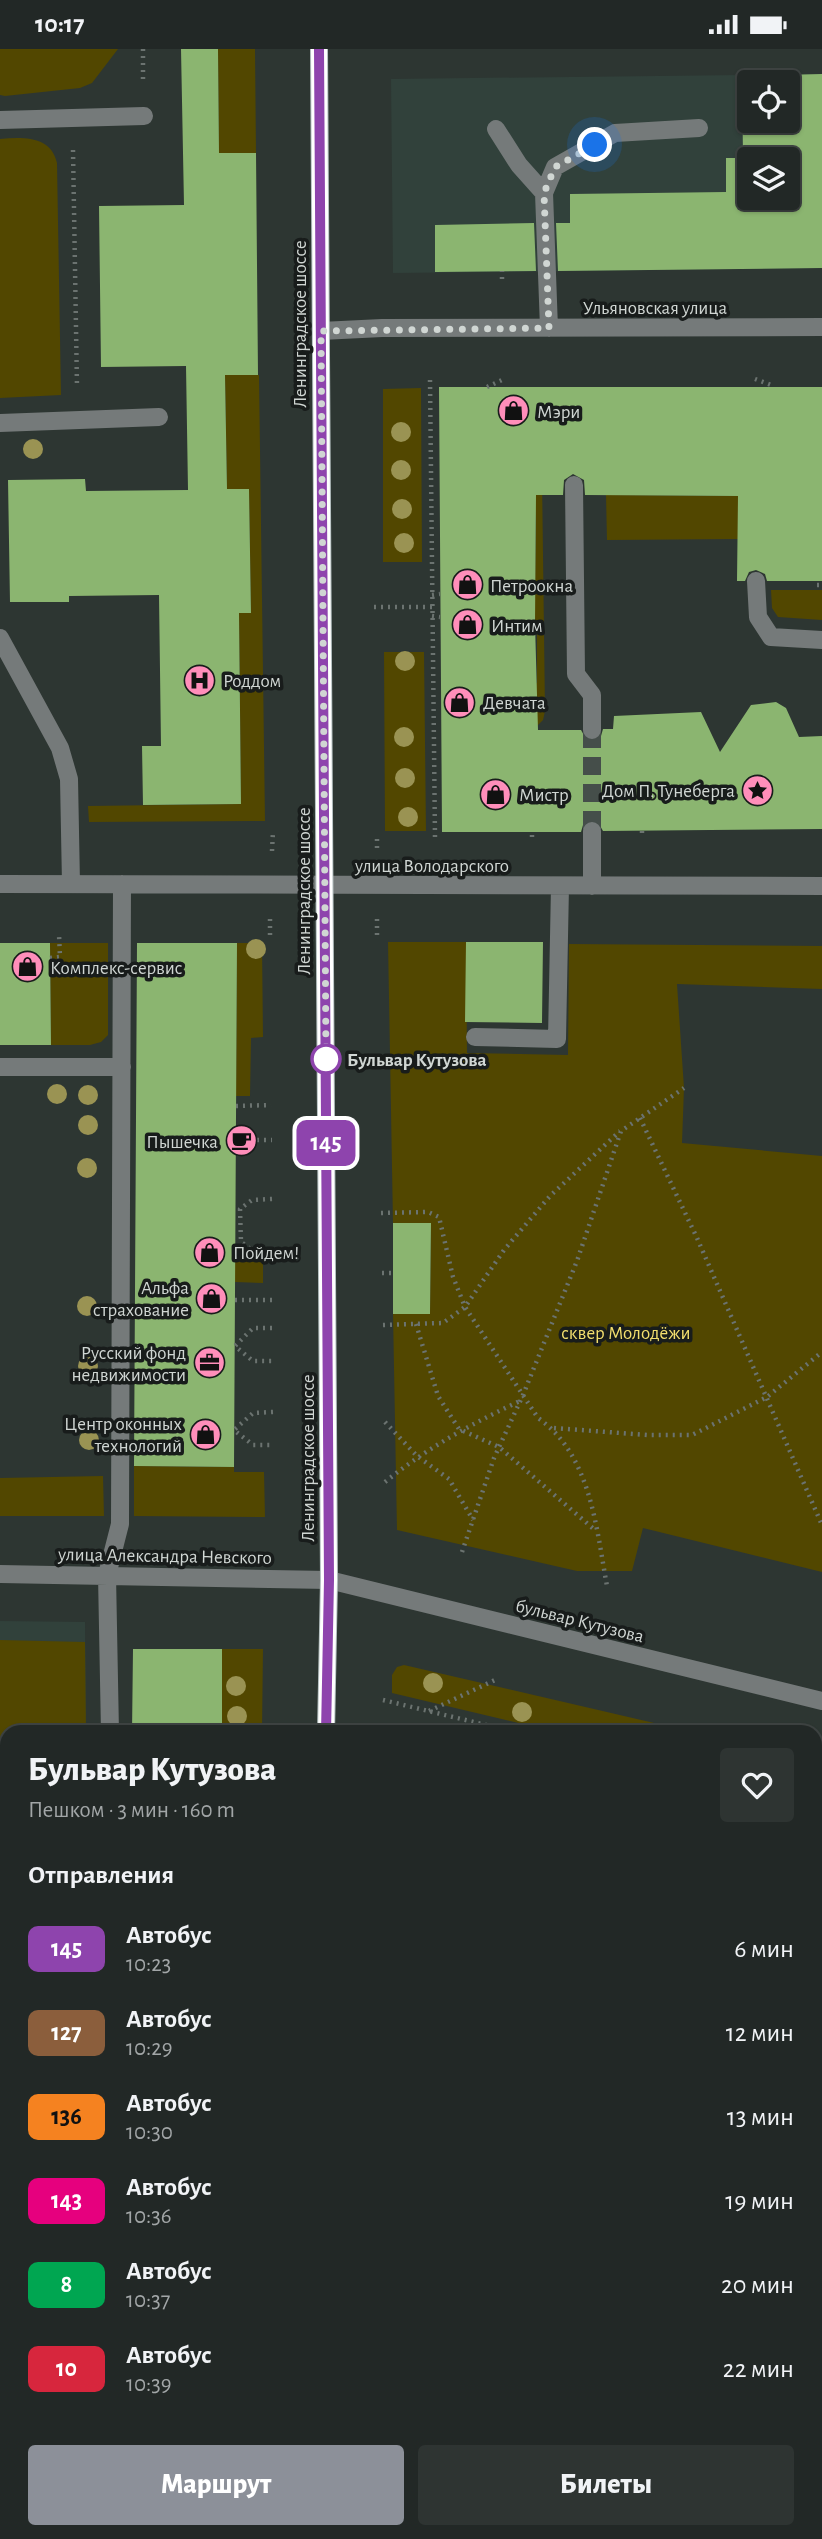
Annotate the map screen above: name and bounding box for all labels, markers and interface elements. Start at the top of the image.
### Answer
text: 10:17 [35,11,84,37]
map controls [737,70,800,210]
button: locate [737,70,800,133]
your location [577,127,612,162]
button: layers [737,147,800,210]
street label: Ленинградское шоссе [291,240,310,408]
street label: Ульяновская улица [583,299,728,318]
shop icon: Мэри [497,394,531,428]
place label: Мэри [537,403,580,422]
shop icon: Петроокна [450,568,484,602]
place label: Петроокна [490,577,573,596]
shop icon: Интим [451,608,485,642]
place label: Интим [491,617,543,636]
hospital icon: Роддом [183,663,217,697]
place label: Роддом [223,672,281,691]
shop icon: Девчата [443,685,477,719]
place label: Девчата [483,694,546,713]
place icon: Дом П. Тунеберга [741,773,775,807]
shop icon: Мистр [479,777,513,811]
place label: Дом П. Тунеберга [602,782,735,801]
place label: Мистр [519,786,569,805]
street label: Ленинградское шоссе [295,807,314,975]
street label: улица Володарского [354,857,509,876]
shop icon: Комплекс-сервис [10,950,44,984]
place label: Комплекс-сервис [50,959,182,978]
marker: Бульвар Кутузова [311,1044,341,1074]
place label: Бульвар Кутузова [347,1051,487,1070]
line badge: 145 [286,1120,366,1166]
cafe icon: Пышечка [224,1124,258,1158]
text: 145 [310,1131,342,1155]
place label: Пышечка [146,1133,218,1152]
shop icon: Пойдем! [193,1235,227,1269]
place label: Пойдем! [233,1244,299,1263]
place label: Альфа страхование [93,1279,189,1320]
shop icon: Альфа страхование [195,1281,229,1315]
park label: сквер Молодёжи [561,1324,691,1343]
place label: Русский фонд недвижимости [71,1344,186,1385]
office icon: Русский фонд недвижимости [192,1346,226,1380]
street label: Ленинградское шоссе [299,1374,318,1542]
place label: Центр оконных технологий [64,1415,182,1456]
shop icon: Центр оконных технологий [188,1417,222,1451]
street label: улица Александра Невского [57,1545,272,1568]
street label: бульвар Кутузова [514,1596,646,1647]
button: heart [720,1748,794,1822]
text: Бульвар Кутузова [28,1754,276,1787]
text: Пешком · 3 мин · 160 m [28,1799,235,1822]
text: Отправления [28,1862,174,1888]
text: Автобус [126,1922,212,1948]
text: 6 мин [734,1936,794,1962]
text: 145 [51,1937,82,1961]
text: 10:23 [126,1953,171,1976]
text: Автобус [126,2006,212,2032]
text: 12 мин [726,2020,794,2046]
text: 127 [51,2021,82,2045]
text: 10:29 [126,2037,173,2060]
text: Автобус [126,2090,212,2116]
text: 13 мин [727,2104,794,2130]
text: 136 [51,2105,82,2129]
text: 10:30 [126,2121,173,2144]
text: Автобус [126,2174,212,2200]
text: 19 мин [725,2188,794,2214]
text: 143 [51,2189,82,2213]
text: 10:36 [126,2205,172,2228]
text: Автобус [126,2258,212,2284]
text: 20 мин [721,2272,794,2298]
text: 8 [61,2273,72,2297]
text: 10:37 [126,2289,170,2312]
text: Автобус [126,2342,212,2368]
text: 22 мин [723,2356,794,2382]
text: 10 [56,2357,77,2381]
text: 10:39 [126,2373,172,2396]
button: Маршрут [28,2445,404,2525]
button: Билеты [418,2445,794,2525]

